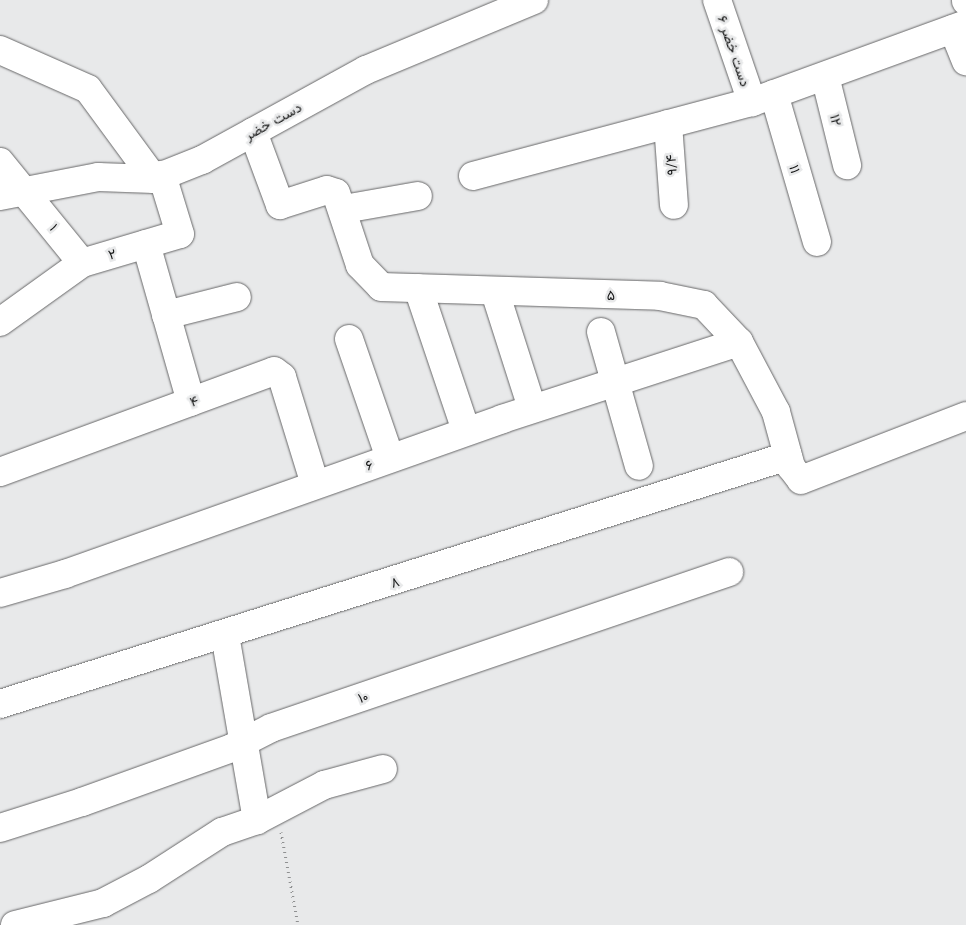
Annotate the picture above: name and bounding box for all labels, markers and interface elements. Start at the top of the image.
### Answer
street label: دست خضر ۶ [714,13,754,89]
street label: دست خضر [242,99,304,143]
street label: ۱۲ [827,113,845,127]
street label: ۹/۴ [662,154,680,176]
street label: ۱۱ [786,163,804,175]
street label: ۱ [46,220,62,234]
street label: ۲ [106,245,118,263]
street label: ۵ [607,287,615,303]
street label: ۴ [187,392,201,410]
street label: ۶ [363,456,375,474]
street label: ۸ [388,573,402,591]
street label: ۱۰ [356,687,370,707]

